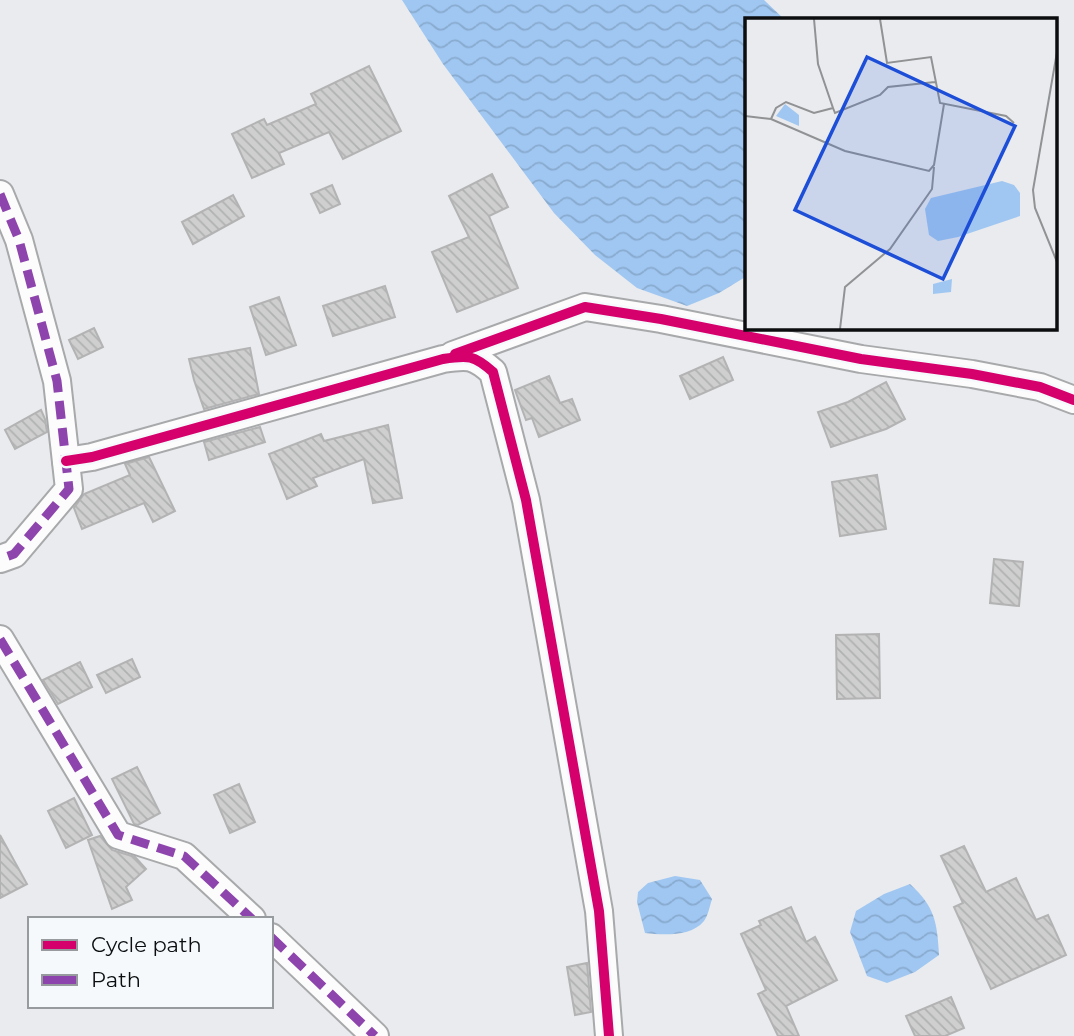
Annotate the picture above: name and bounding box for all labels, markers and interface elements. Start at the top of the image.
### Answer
inset map [745,18,1056,329]
legend [28,917,273,1008]
text: Cycle path [91,932,202,957]
text: Path [91,967,141,992]

